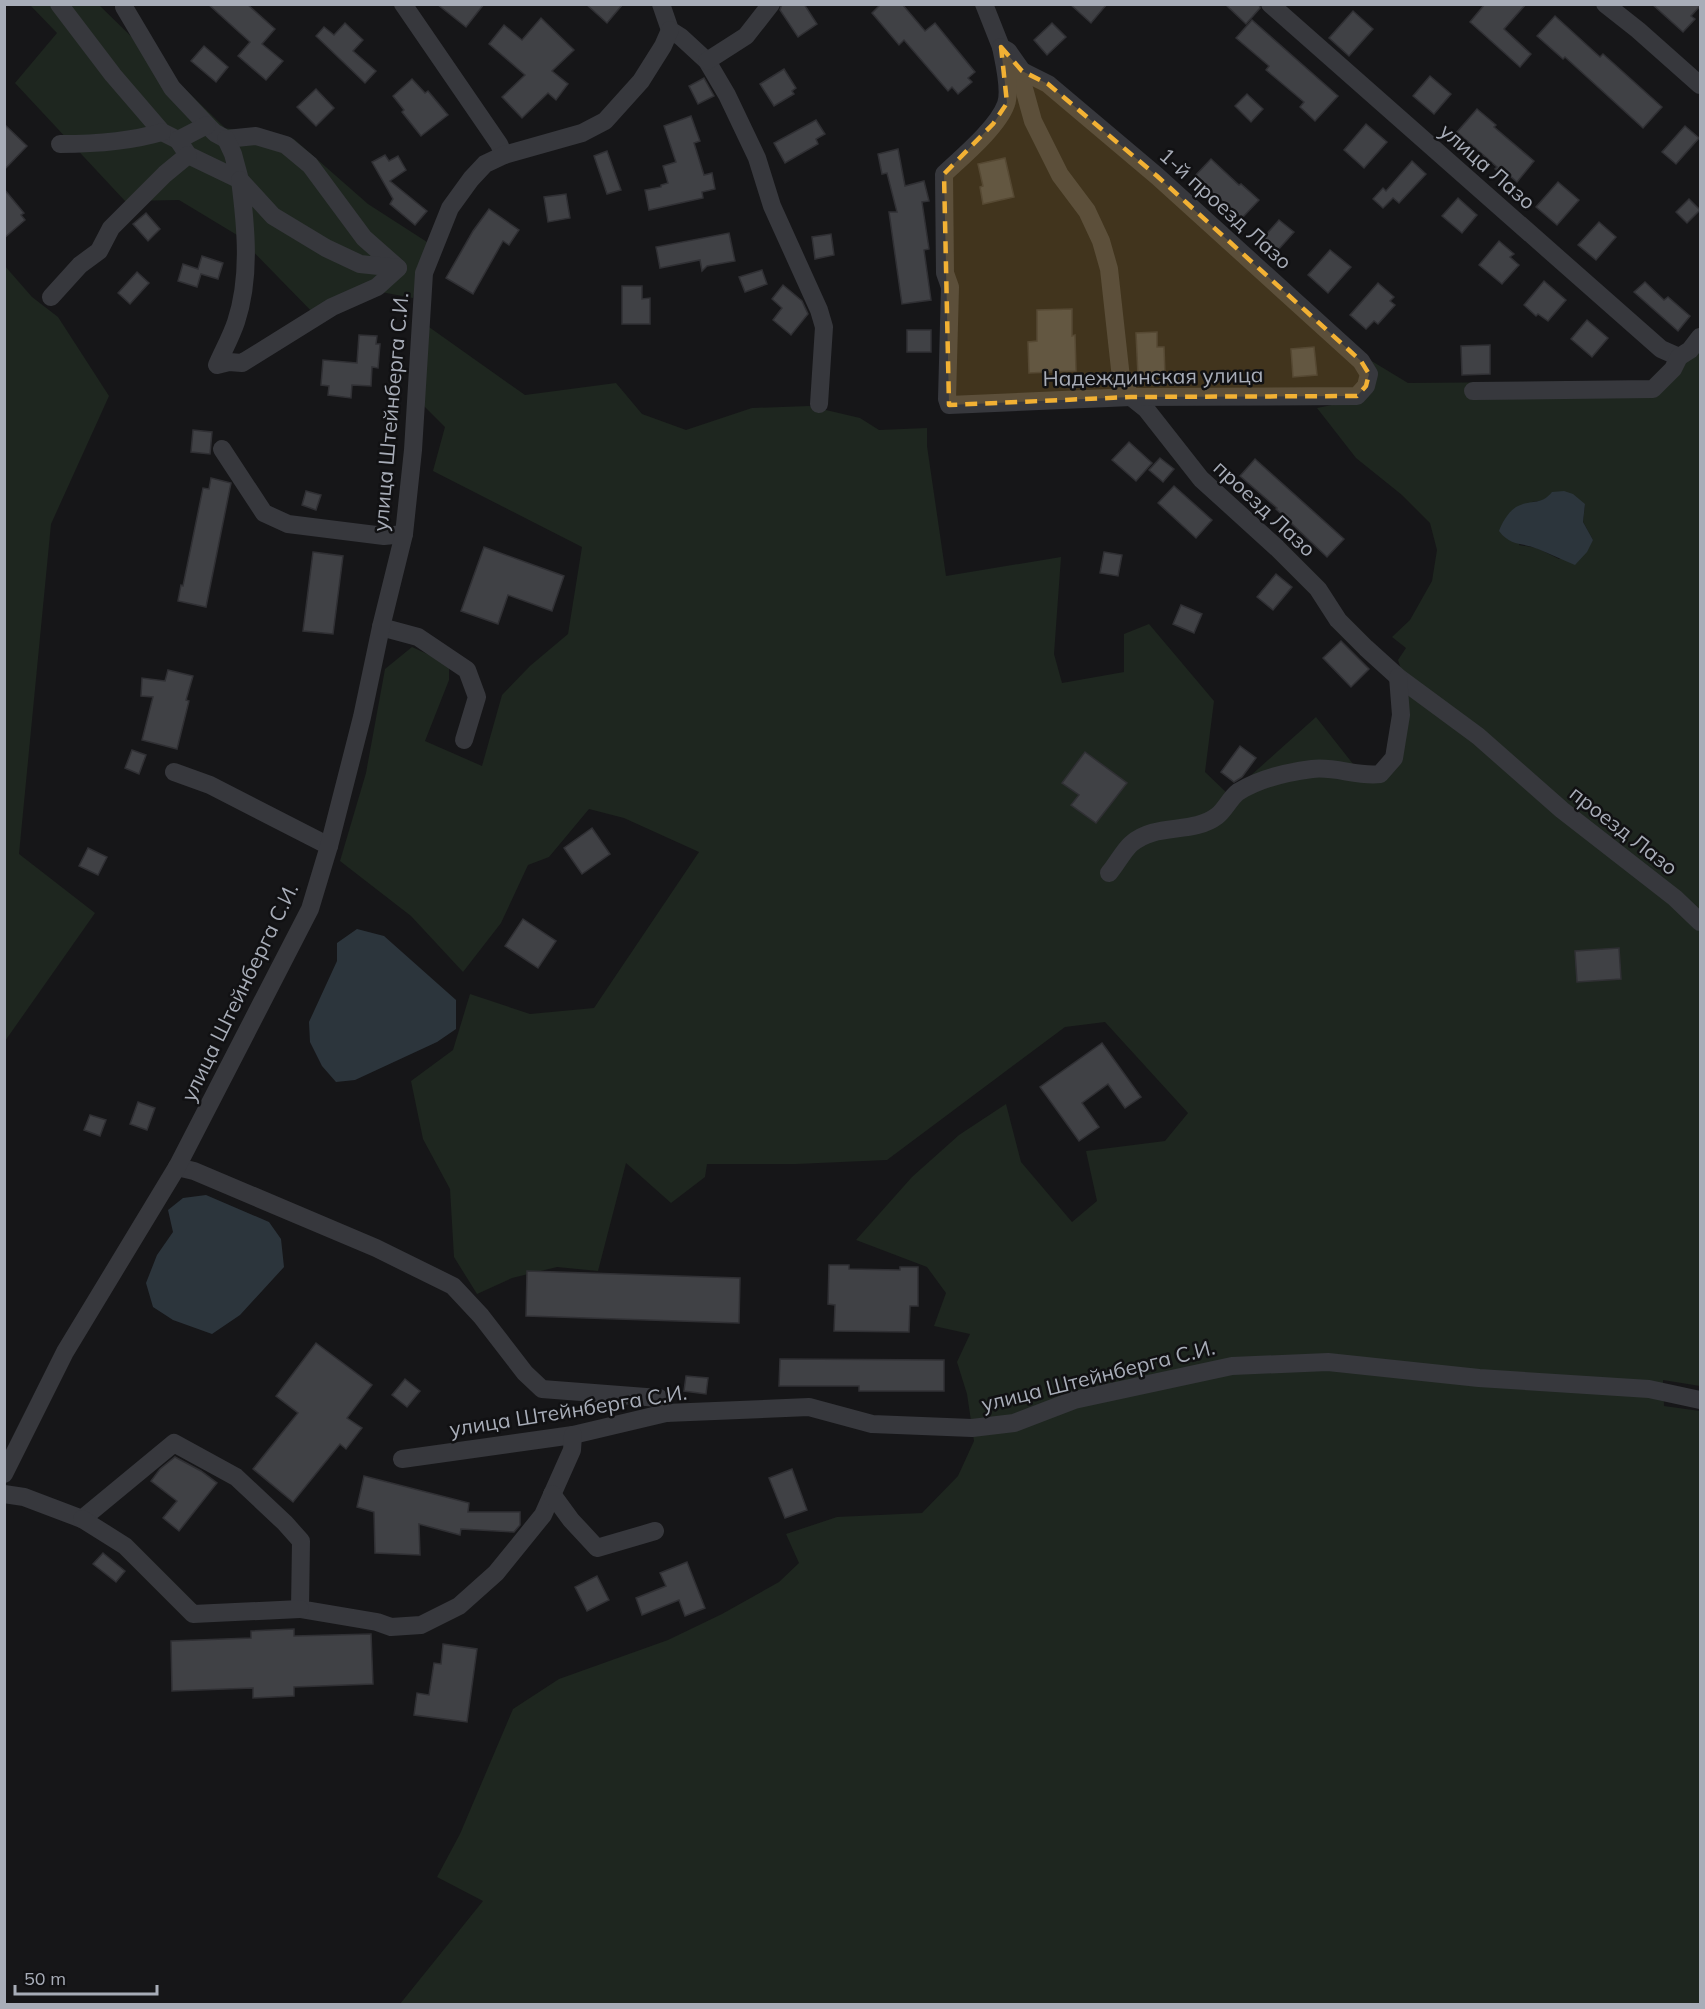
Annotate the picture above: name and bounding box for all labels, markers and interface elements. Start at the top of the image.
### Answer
street label: улица Лазо [1435,117,1541,215]
street label: 1-й проезд Лазо [1154,142,1298,274]
street label: улица Штейнберга С.И. [367,291,413,533]
street label: Надеждинская улица [1042,361,1264,391]
street label: проезд Лазо [1209,454,1321,562]
street label: проезд Лазо [1565,780,1683,880]
street label: улица Штейнберга С.И. [175,879,303,1105]
street label: улица Штейнберга С.И. [979,1333,1217,1417]
street label: улица Штейнберга С.И. [448,1378,688,1442]
scale bar [15,1958,158,1996]
text: 50 m [24,1967,66,1990]

